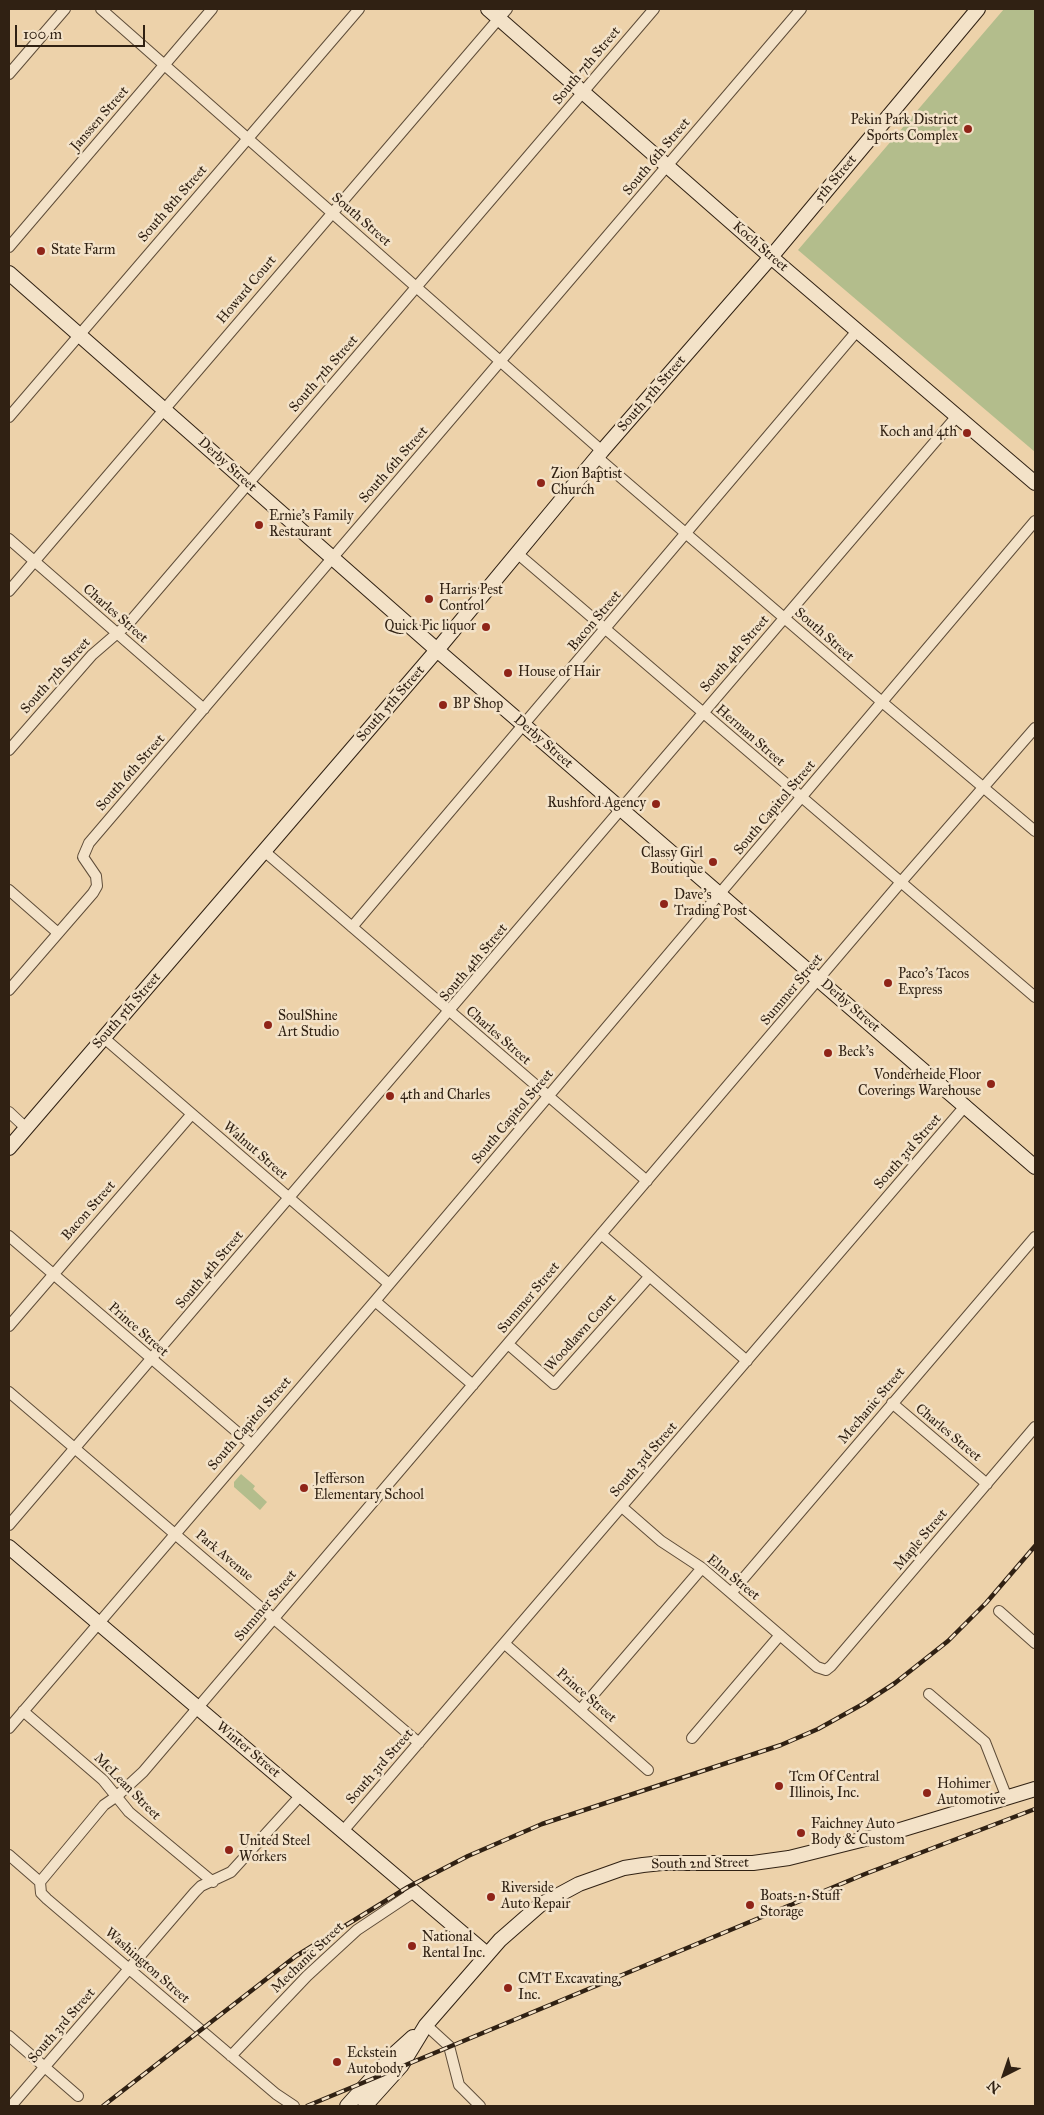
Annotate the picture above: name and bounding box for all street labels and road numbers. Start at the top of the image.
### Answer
street label: South 7th Street [550,24,624,108]
street label: Janssen Street [67,83,133,155]
street label: South 6th Street [620,115,694,199]
street label: 5th Street [811,152,861,206]
street label: South 8th Street [135,162,211,246]
street label: South Street [328,190,394,250]
street label: Koch Street [729,218,791,276]
street label: Howard Court [214,253,280,327]
street label: South 7th Street [286,332,362,416]
street label: South 5th Street [614,352,690,436]
street label: South 6th Street [356,423,432,507]
street label: Derby Street [194,434,260,496]
street label: Charles Street [79,581,151,647]
street label: Bacon Street [565,587,625,655]
street label: South Street [791,605,857,665]
street label: South 4th Street [697,612,773,696]
street label: South 7th Street [17,635,95,717]
street label: South 5th Street [353,662,429,746]
street label: Herman Street [712,701,788,771]
street label: Derby Street [510,712,576,772]
street label: South 6th Street [93,731,169,815]
street label: South Capitol Street [731,757,819,859]
street label: South 4th Street [436,921,512,1005]
street label: Summer Street [757,951,827,1029]
street label: South 5th Street [89,969,165,1053]
street label: Derby Street [817,976,883,1036]
street label: Charles Street [462,1003,534,1069]
street label: South Capitol Street [469,1066,557,1168]
street label: South 3rd Street [871,1111,945,1193]
street label: Walnut Street [219,1118,291,1184]
street label: Bacon Street [59,1178,119,1244]
street label: South 4th Street [172,1228,248,1312]
street label: Summer Street [494,1259,564,1337]
street label: Woodlawn Court [542,1291,620,1375]
street label: Prince Street [105,1299,171,1361]
street label: Mechanic Street [835,1364,909,1448]
street label: South Capitol Street [205,1374,295,1474]
street label: Charles Street [912,1401,984,1465]
street label: South 3rd Street [607,1419,681,1501]
street label: Maple Street [891,1506,951,1574]
street label: Park Avenue [192,1527,256,1585]
street label: Elm Street [703,1552,763,1604]
street label: Summer Street [231,1567,301,1645]
street label: Prince Street [553,1665,619,1727]
street label: Winter Street [213,1718,283,1782]
street label: South 3rd Street [343,1726,417,1808]
street label: McLean Street [90,1750,164,1824]
street label: South 2nd Street [651,1855,749,1873]
street label: Mechanic Street [268,1919,348,1997]
street label: Washington Street [101,1925,193,2007]
street label: South 3rd Street [25,1985,99,2067]

